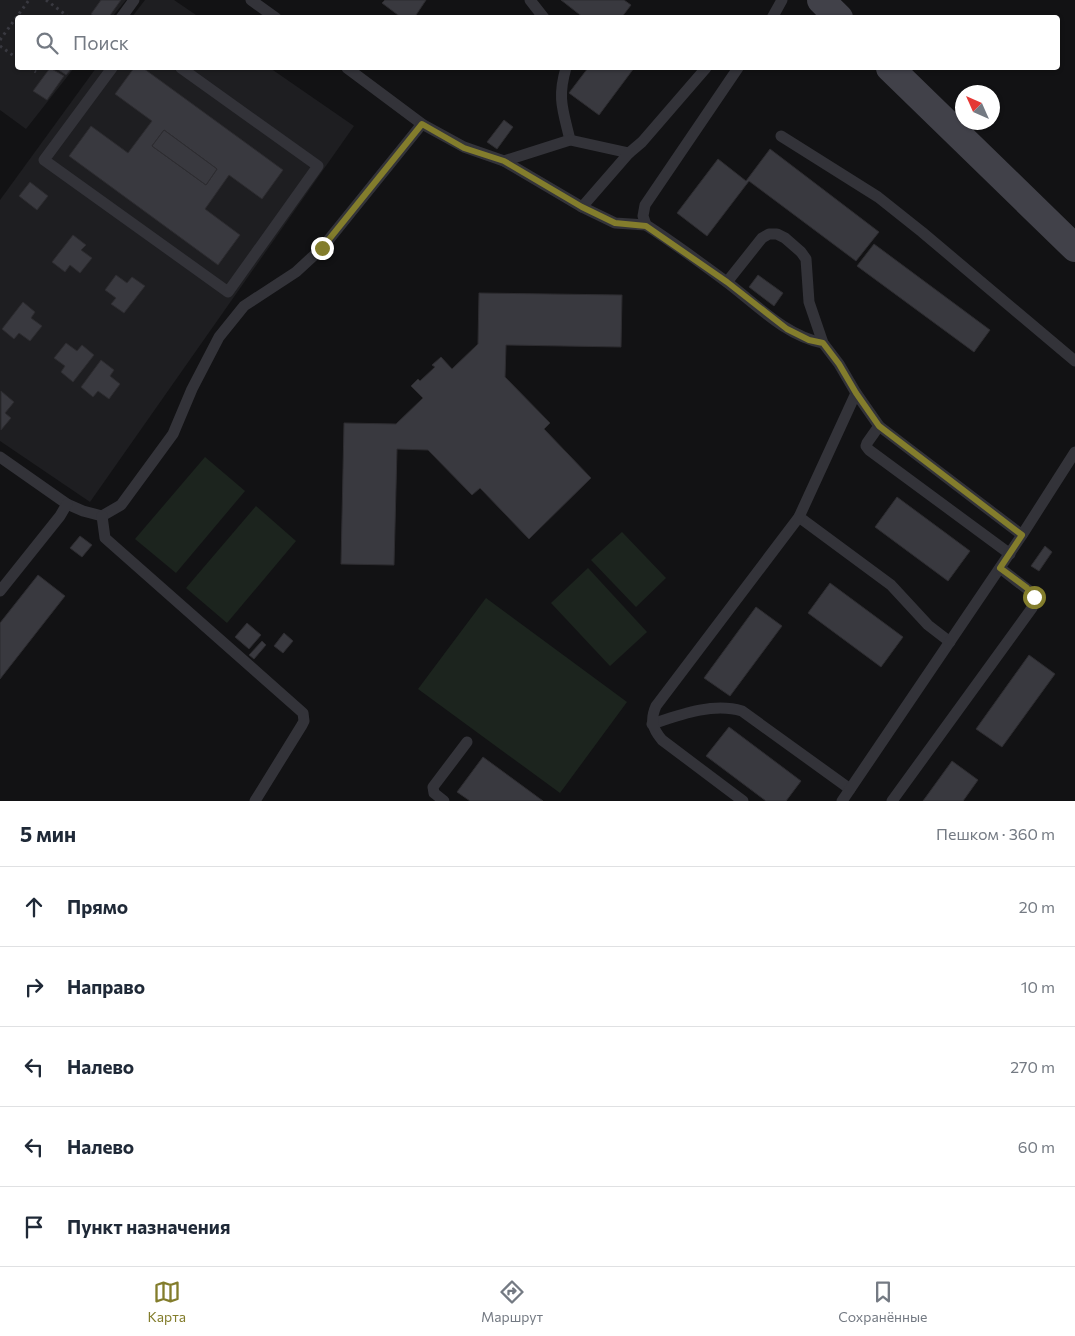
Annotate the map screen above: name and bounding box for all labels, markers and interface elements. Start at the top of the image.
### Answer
search box [15,15,1060,70]
icon: search [33,29,61,57]
text: Поиск [73,31,129,54]
north arrow [955,85,1000,130]
route end [311,237,334,260]
route start [1023,586,1046,609]
text: 5 мин [20,821,76,846]
text: Пешком · 360 m [936,824,1055,843]
icon: ahead [20,893,48,921]
text: Прямо [67,895,128,918]
text: 20 m [1019,897,1055,916]
icon: right [20,973,48,1001]
text: Направо [67,975,145,998]
text: 10 m [1021,977,1055,996]
icon: left [20,1053,48,1081]
text: Налево [67,1055,134,1078]
text: 270 m [1010,1057,1055,1076]
icon: left [20,1133,48,1161]
text: Налево [67,1135,134,1158]
text: 60 m [1018,1137,1055,1156]
icon: arrive [20,1213,48,1241]
text: Пункт назначения [67,1215,230,1238]
tab: Карта [147,1278,186,1325]
tab: Маршрут [481,1278,543,1325]
tab: Сохранённые [838,1278,928,1325]

